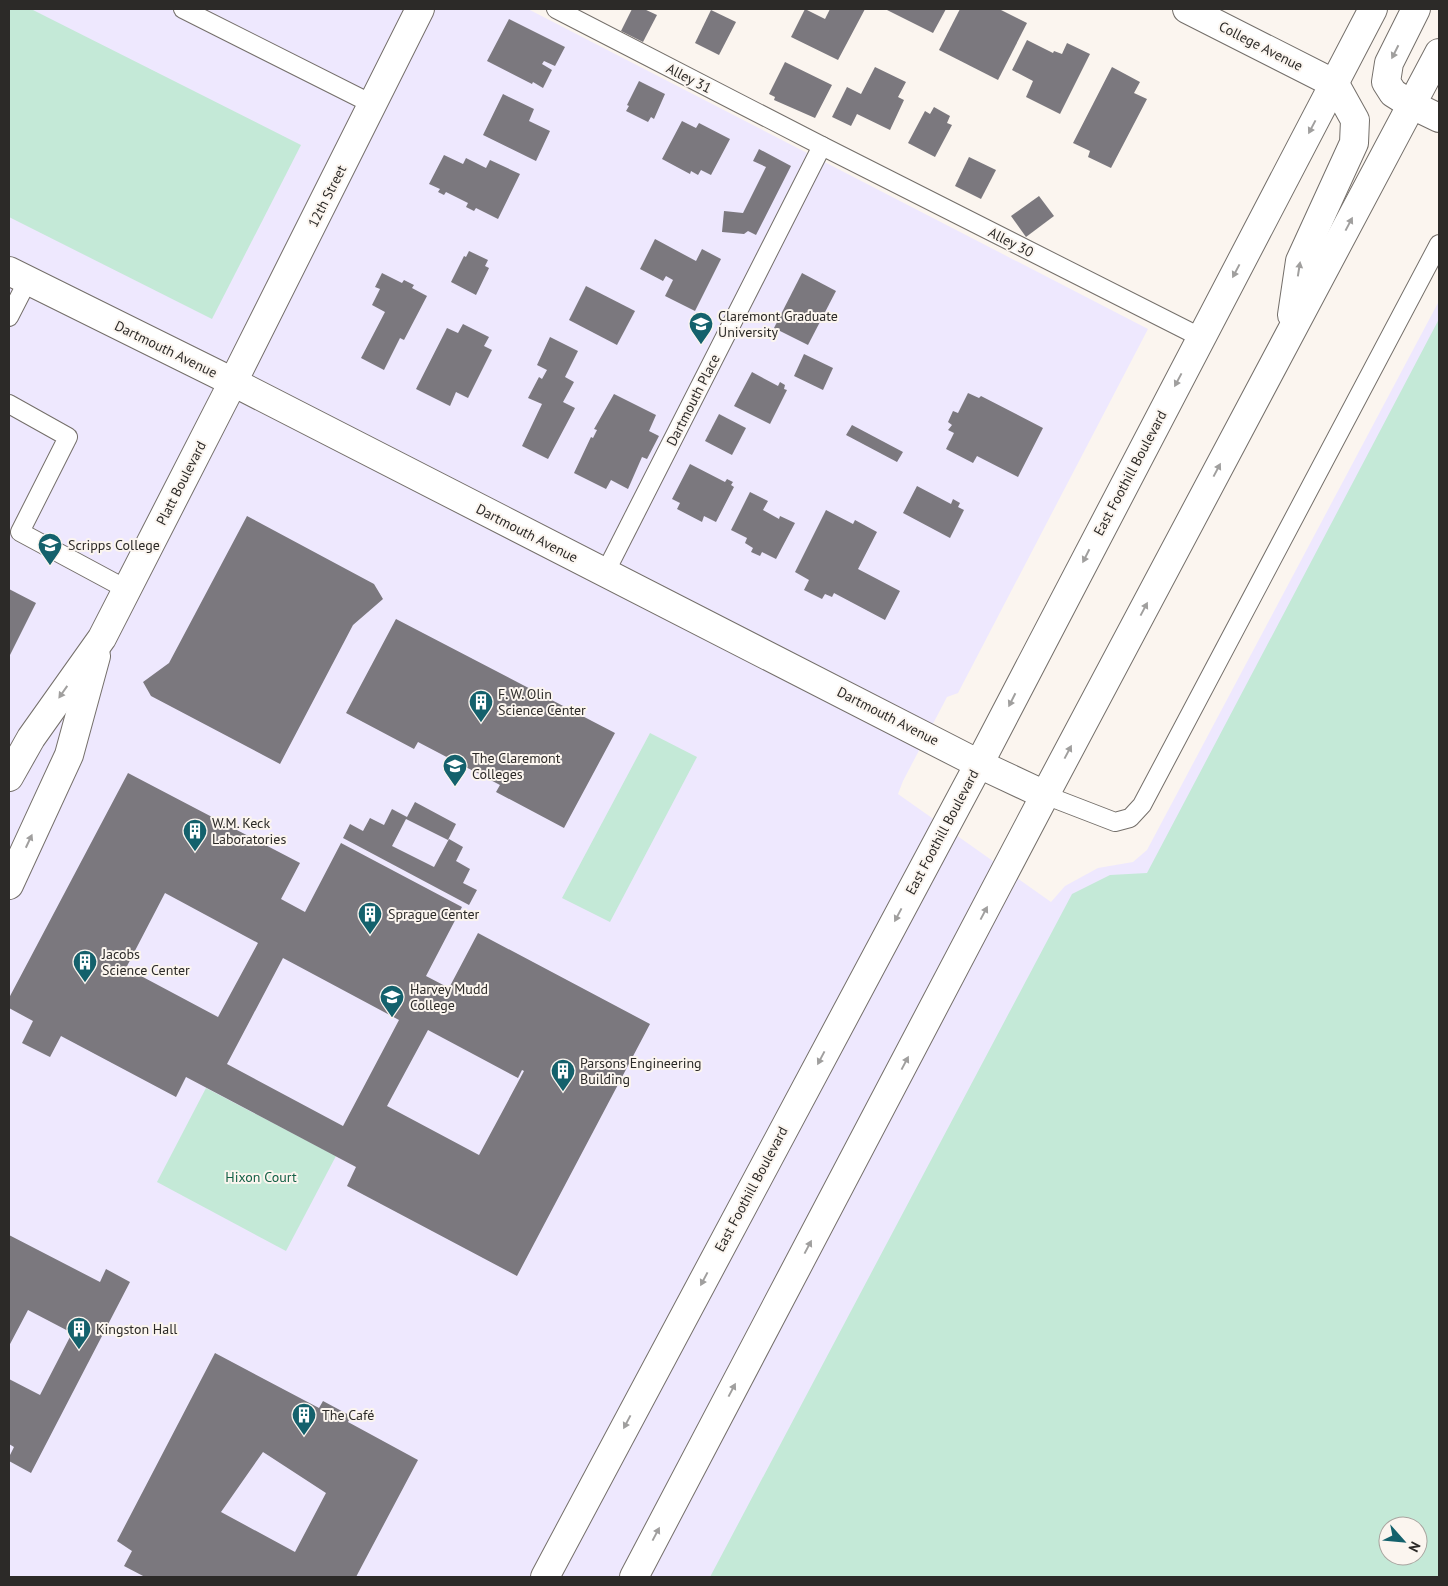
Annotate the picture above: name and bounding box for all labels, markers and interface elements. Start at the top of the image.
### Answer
street label: College Avenue [1216,17,1306,75]
one-way arrow [1390,45,1399,60]
street label: Alley 31 [663,59,715,97]
one-way arrow [1308,120,1316,134]
street label: 12th Street [304,162,350,230]
one-way arrow [1344,217,1353,230]
street label: Alley 30 [985,223,1037,261]
one-way arrow [1295,261,1303,277]
one-way arrow [1232,263,1240,278]
place label: Claremont Graduate University [718,307,838,341]
school or university icon: Claremont Graduate University [688,311,714,345]
street label: Dartmouth Avenue [112,316,220,382]
street label: Dartmouth Place [662,351,724,449]
one-way arrow [1174,373,1182,388]
street label: East Foothill Boulevard [1089,407,1171,539]
street label: Platt Boulevard [152,438,210,528]
one-way arrow [1213,463,1221,478]
street label: Dartmouth Avenue [473,500,581,566]
school or university icon: Scripps College [37,532,63,566]
place label: Scripps College [68,536,160,554]
one-way arrow [1082,549,1090,563]
one-way arrow [1140,601,1148,616]
street label: Dartmouth Avenue [834,683,942,749]
one-way arrow [58,685,68,699]
place label: F. W. Olin Science Center [498,685,586,719]
building icon: F. W. Olin Science Center [468,689,494,723]
one-way arrow [1008,693,1016,707]
one-way arrow [1064,746,1073,759]
place label: The Claremont Colleges [472,749,561,783]
school or university icon: The Claremont Colleges [442,753,468,787]
street label: East Foothill Boulevard [901,766,983,898]
place label: W.M. Keck Laboratories [212,814,286,848]
building icon: W.M. Keck Laboratories [182,818,208,852]
one-way arrow [26,834,34,848]
building icon: Sprague Center [357,901,383,935]
place label: Sprague Center [388,905,480,923]
one-way arrow [980,906,988,920]
one-way arrow [894,907,902,922]
place label: Jacobs Science Center [101,945,190,979]
building icon: Jacobs Science Center [72,949,98,983]
place label: Harvey Mudd College [410,980,488,1014]
school or university icon: Harvey Mudd College [379,984,405,1018]
one-way arrow [817,1051,825,1065]
place label: Parsons Engineering Building [580,1054,702,1088]
one-way arrow [901,1056,909,1071]
building icon: Parsons Engineering Building [550,1058,576,1092]
street label: East Foothill Boulevard [710,1123,792,1255]
park label: Hixon Court [225,1168,297,1186]
one-way arrow [804,1239,812,1254]
one-way arrow [699,1272,708,1285]
building icon: Kingston Hall [66,1316,92,1350]
place label: Kingston Hall [96,1320,177,1338]
one-way arrow [728,1383,736,1398]
building icon: The Café [291,1402,317,1436]
place label: The Café [322,1406,374,1424]
one-way arrow [623,1415,631,1429]
north arrow [1378,1516,1428,1566]
one-way arrow [652,1527,660,1541]
text: N [1404,1539,1425,1555]

